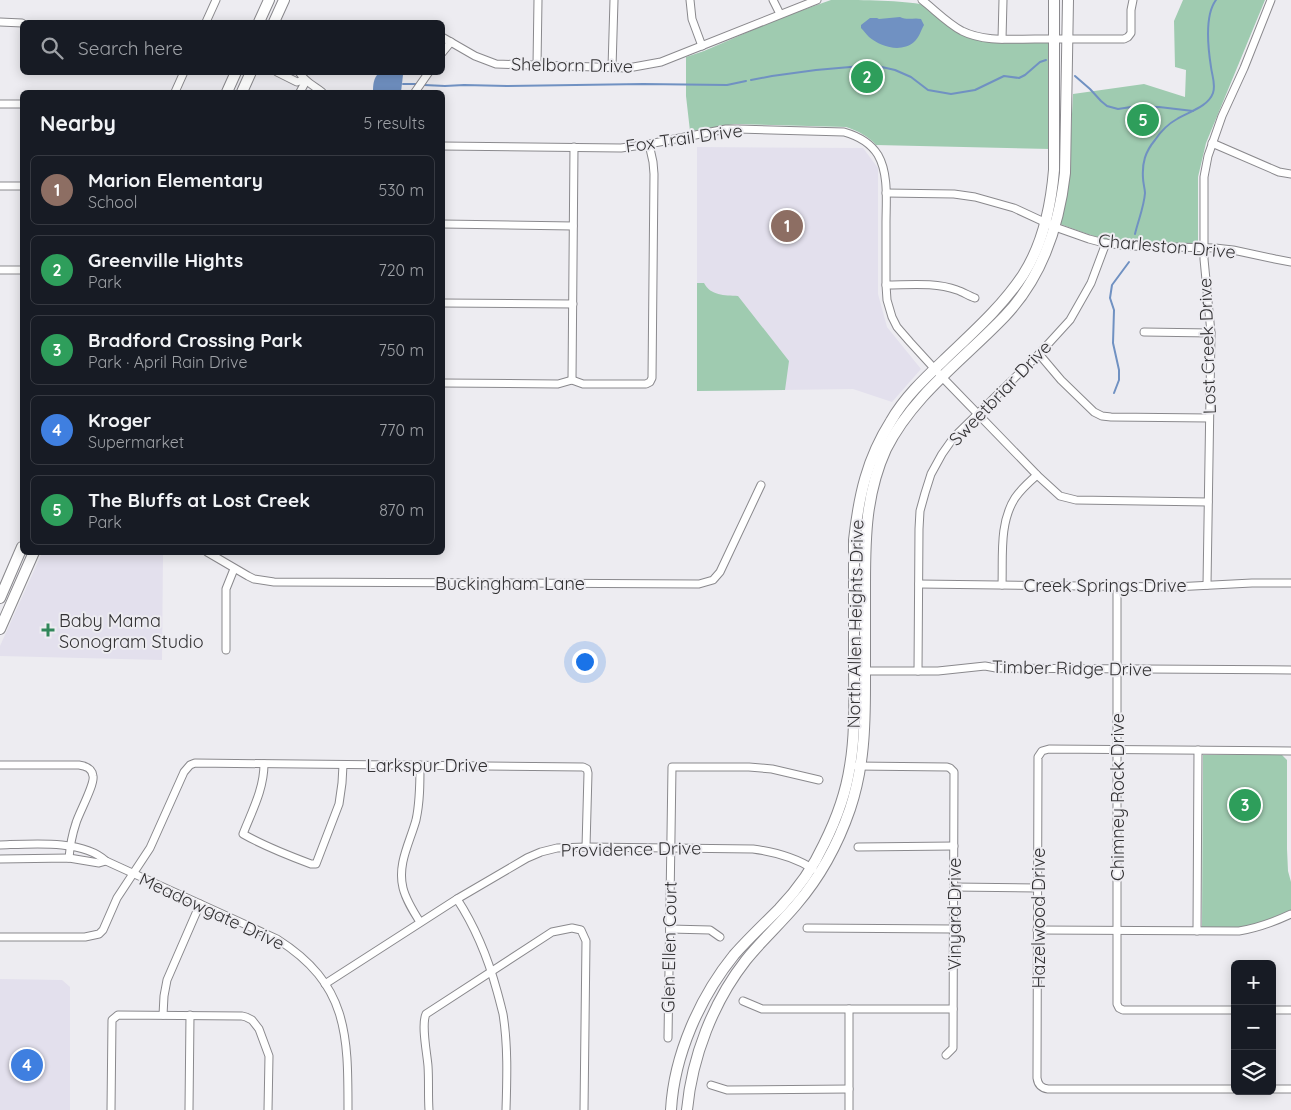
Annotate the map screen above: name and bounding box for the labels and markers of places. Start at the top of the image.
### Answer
pin: 2 [851,58,883,96]
pin: 5 [1127,101,1159,139]
pin: 1 [771,207,803,245]
place label: Baby Mama Sonogram Studio [59,609,204,653]
marker: Baby Mama Sonogram Studio [41,623,55,637]
pin: 3 [1229,786,1261,824]
pin: 4 [11,1046,43,1084]

